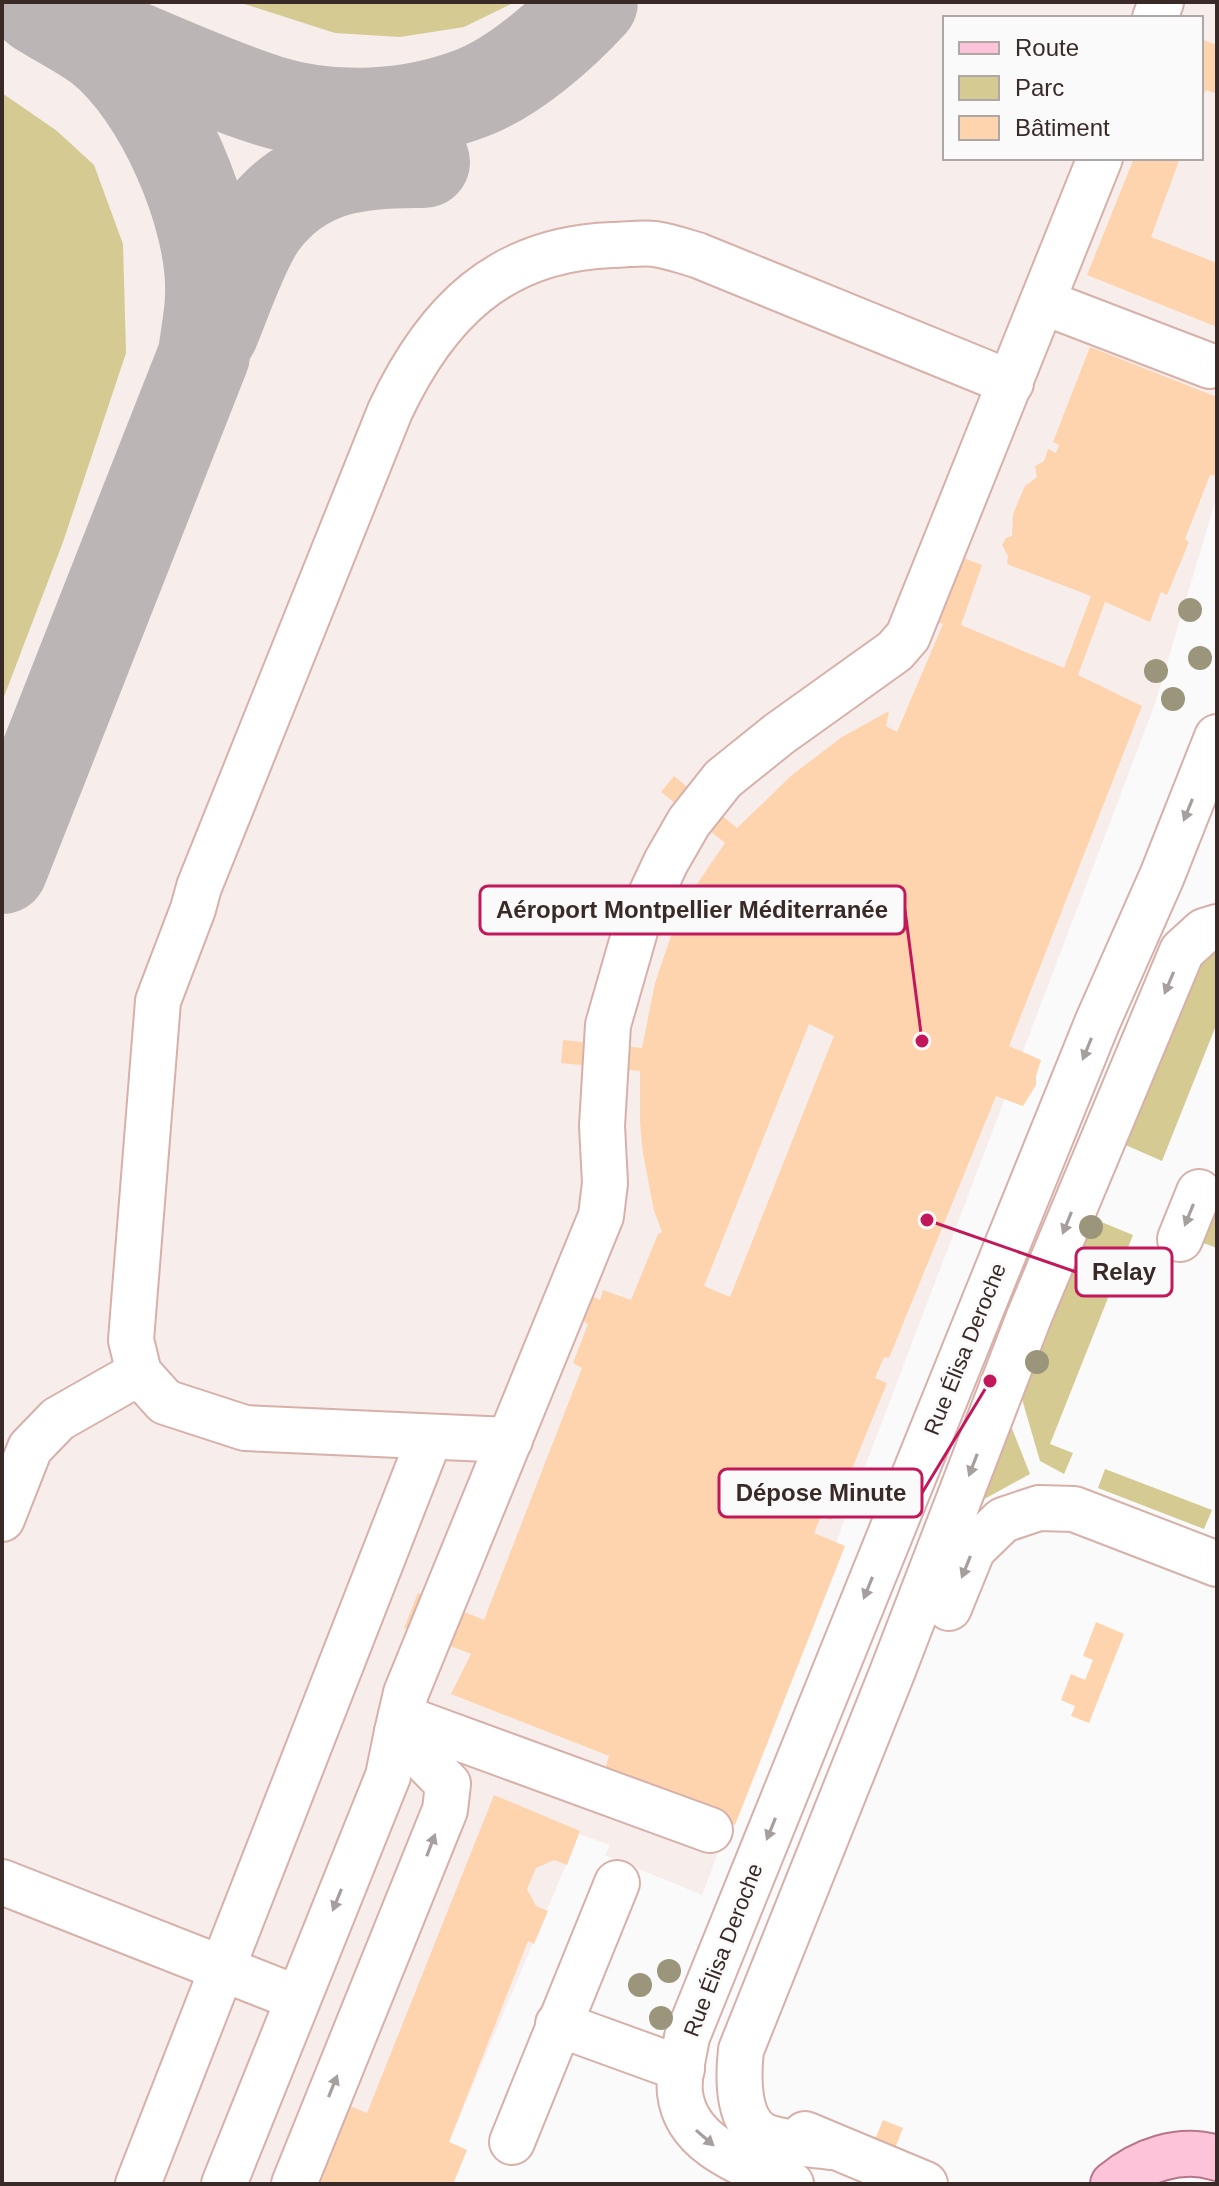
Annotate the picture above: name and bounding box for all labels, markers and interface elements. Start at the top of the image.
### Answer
legend [943,16,1203,160]
text: Route [1015,34,1079,61]
text: Parc [1015,74,1064,101]
text: Bâtiment [1015,114,1110,141]
one-way arrow [1181,798,1194,822]
callout: Aéroport Montpellier Méditerranée [480,886,905,934]
text: Aéroport Montpellier Méditerranée [496,896,888,923]
one-way arrow [1162,972,1175,995]
one-way arrow [1080,1037,1093,1061]
one-way arrow [1183,1203,1196,1227]
one-way arrow [1060,1211,1073,1235]
callout: Relay [1076,1248,1172,1296]
text: Relay [1092,1258,1157,1285]
street label: Rue Élisa Deroche [919,1259,1011,1439]
one-way arrow [966,1453,979,1477]
callout: Dépose Minute [719,1469,922,1517]
text: Dépose Minute [736,1479,906,1506]
one-way arrow [959,1555,972,1579]
one-way arrow [862,1576,875,1600]
one-way arrow [764,1817,777,1841]
one-way arrow [425,1833,438,1857]
street label: Rue Élisa Deroche [678,1860,768,2040]
one-way arrow [330,1888,343,1912]
one-way arrow [327,2074,340,2098]
one-way arrow [695,2129,714,2147]

